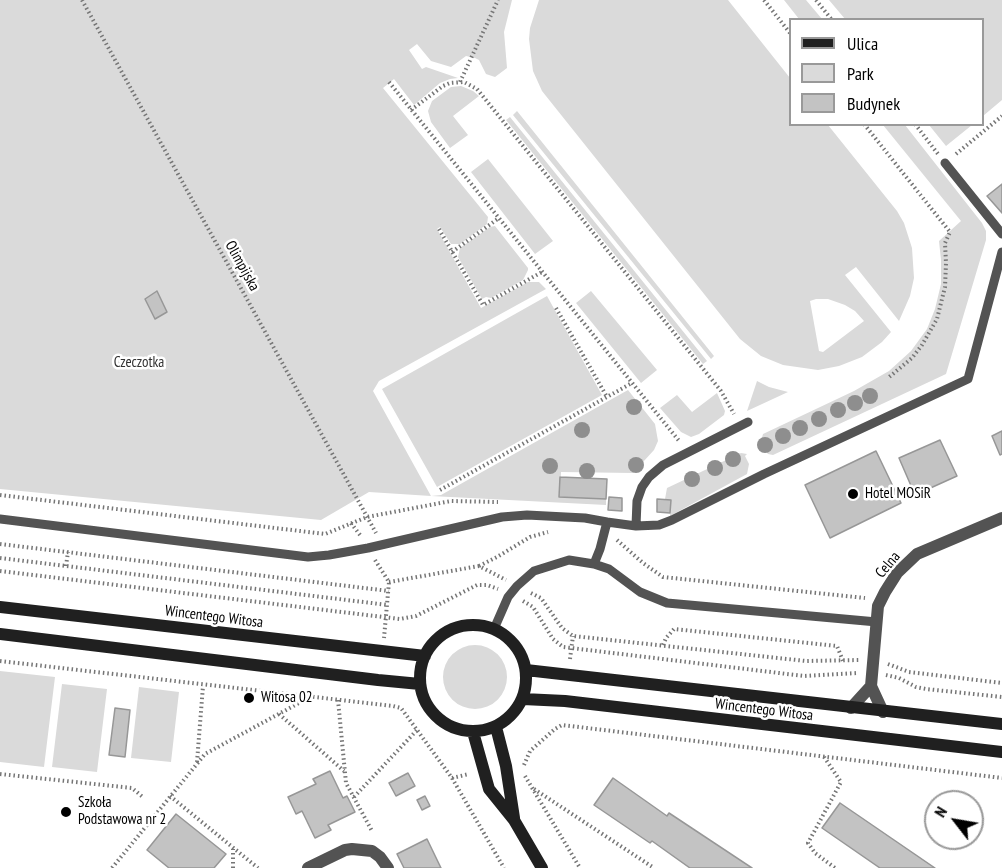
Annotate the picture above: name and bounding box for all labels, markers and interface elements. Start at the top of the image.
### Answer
legend [789,18,984,126]
text: Ulica [847,32,878,55]
text: Park [847,62,874,85]
text: Budynek [847,92,900,115]
street label: Olimpijska [221,238,263,294]
park label: Czeczotka [114,354,164,372]
place label: Hotel MOSiR [865,485,931,503]
marker: Hotel MOSiR [846,487,860,501]
street label: Celna [872,548,904,582]
street label: Wincentego Witosa [164,602,264,632]
place label: Witosa 02 [261,689,313,707]
marker: Witosa 02 [242,691,256,705]
street label: Wincentego Witosa [714,695,814,725]
north arrow [924,790,984,850]
place label: Szkoła Podstawowa nr 2 [78,794,166,829]
text: N [929,803,951,821]
marker: Szkoła Podstawowa nr 2 [59,805,73,819]

